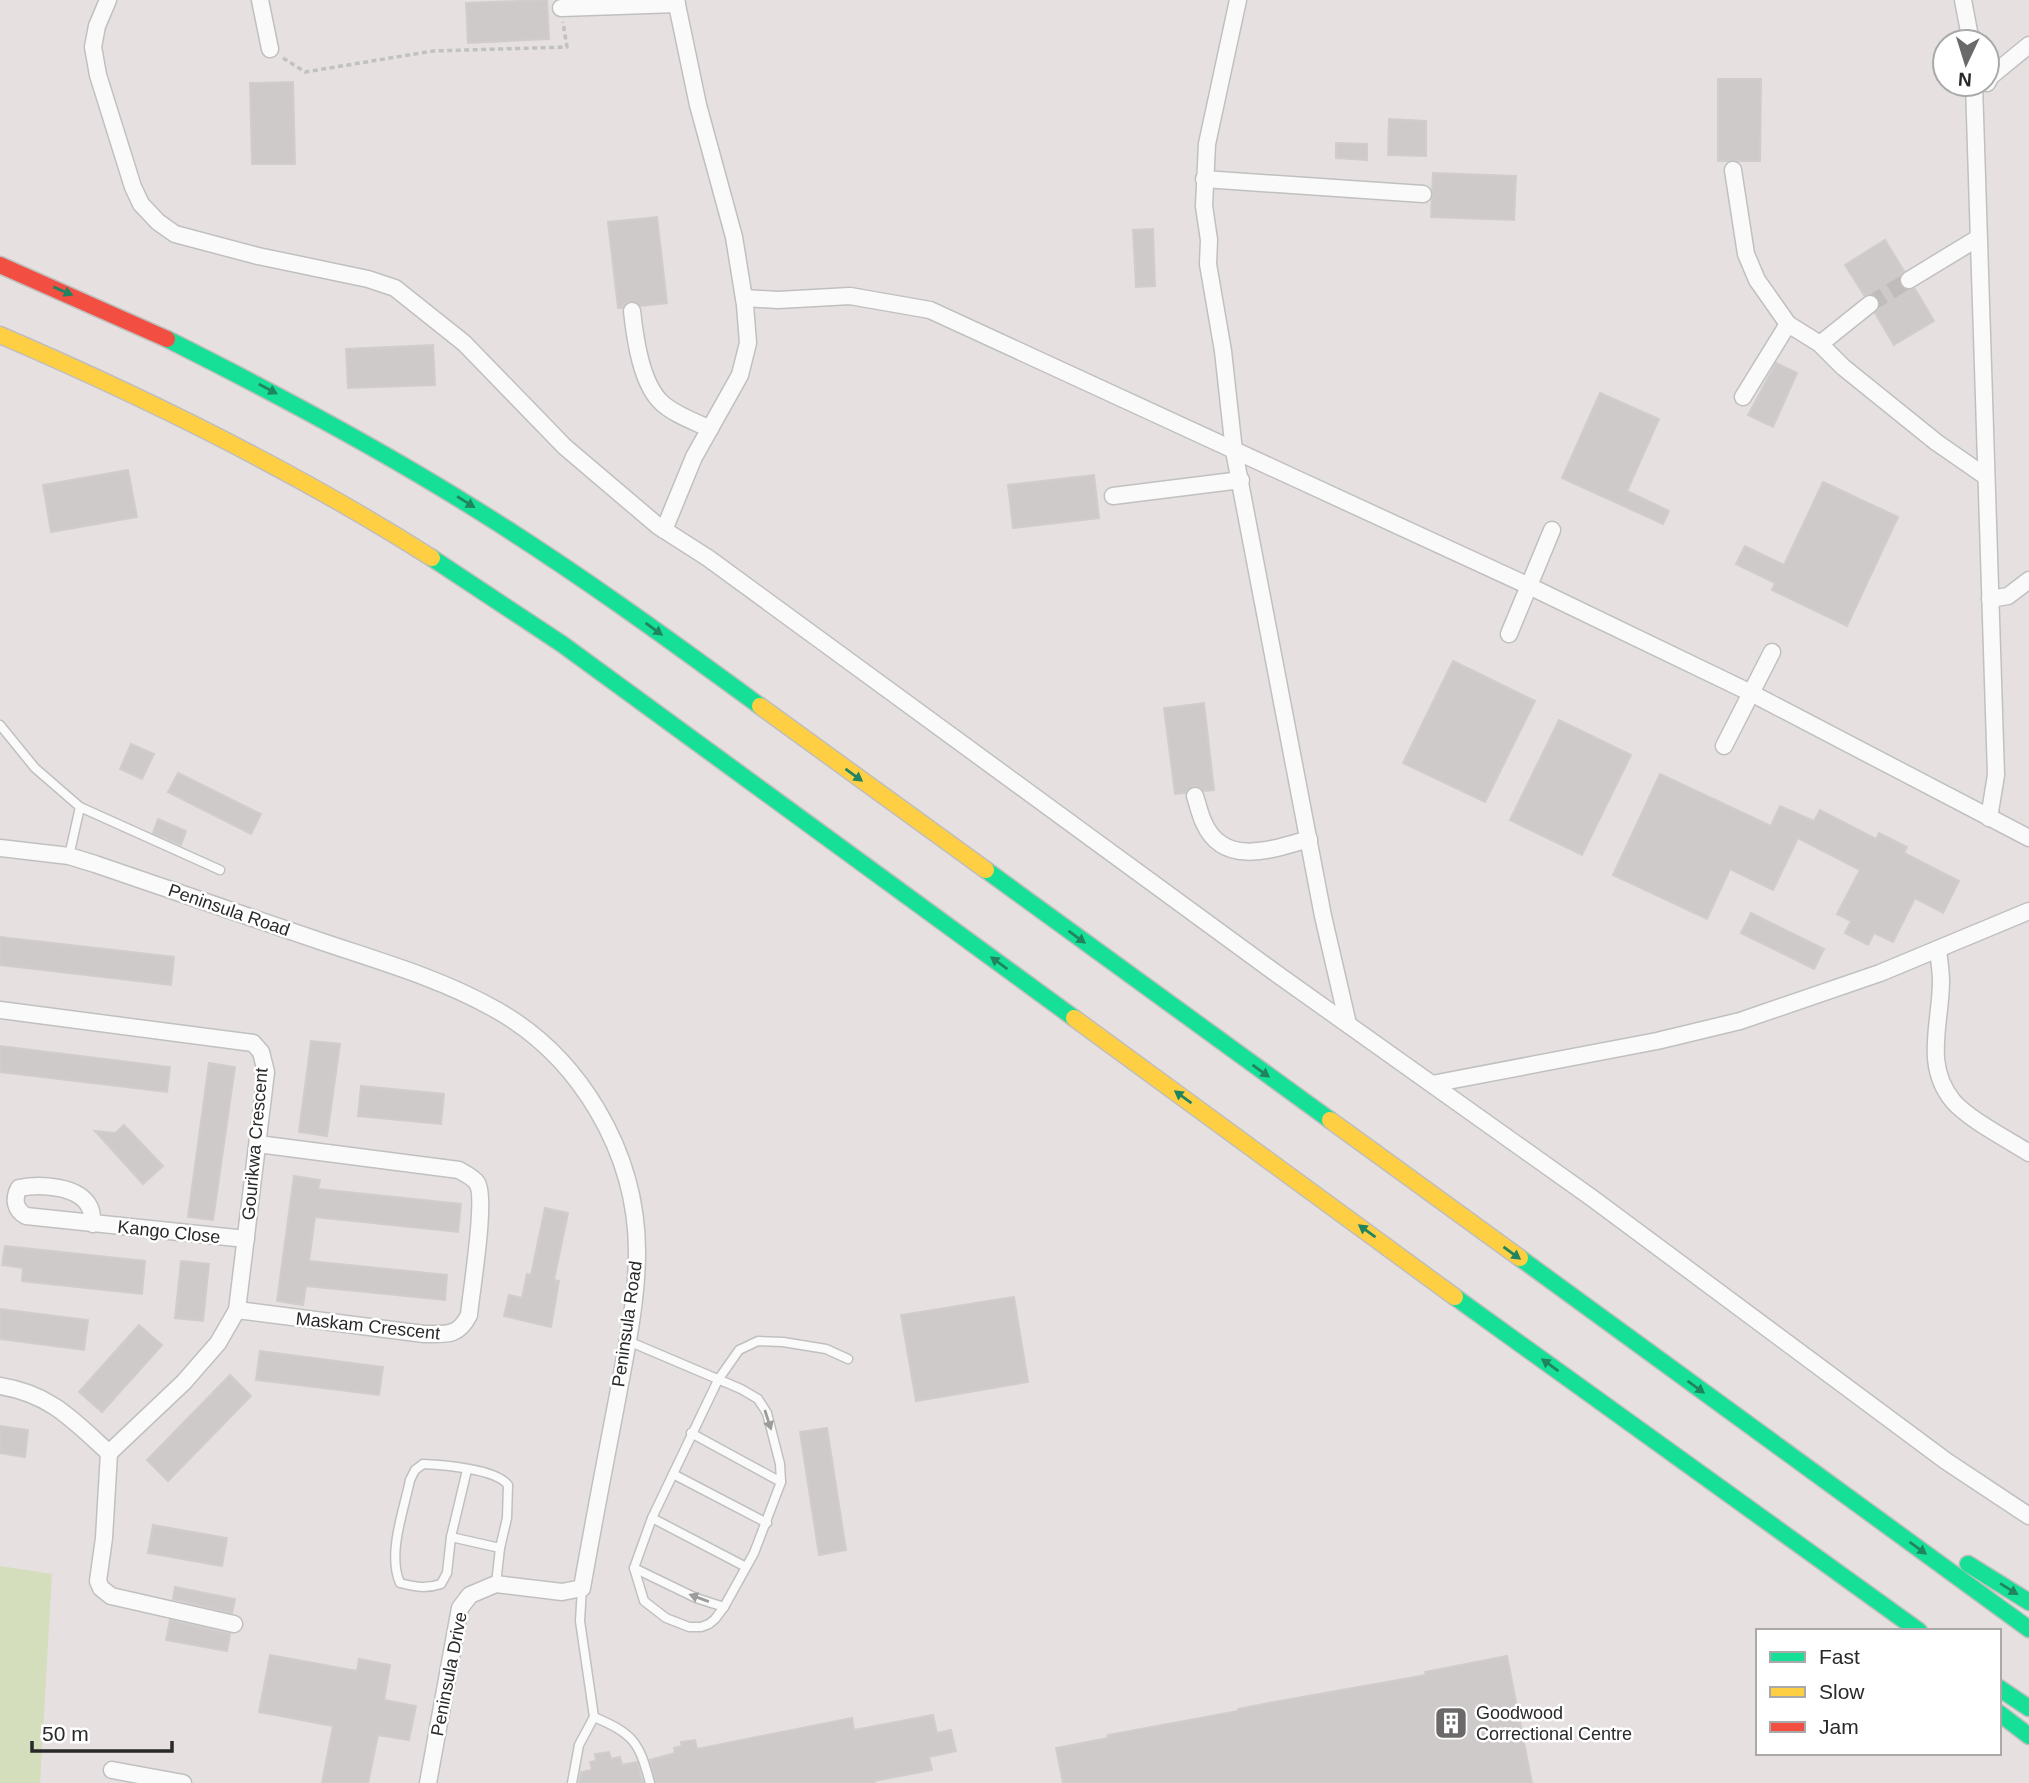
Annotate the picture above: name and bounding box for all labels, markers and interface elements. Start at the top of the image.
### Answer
north arrow [1931,28,2001,98]
text: N [1957,69,1972,90]
one-way arrow [53,285,73,297]
one-way arrow [258,383,278,395]
one-way arrow [456,495,475,508]
one-way arrow [645,622,663,636]
one-way arrow [845,767,863,781]
street label: Peninsula Road [166,880,292,940]
one-way arrow [1068,930,1086,944]
one-way arrow [990,956,1008,970]
one-way arrow [1252,1064,1270,1078]
street label: Gourikwa Crescent [238,1067,272,1221]
one-way arrow [1174,1090,1192,1104]
street label: Kango Close [117,1217,221,1247]
one-way arrow [1358,1224,1376,1239]
one-way arrow [1503,1246,1521,1260]
street label: Peninsula Road [608,1260,646,1388]
street label: Maskam Crescent [295,1308,441,1344]
one-way arrow [1541,1359,1559,1373]
one-way arrow [1687,1379,1705,1393]
one-way arrow [763,1409,774,1430]
one-way arrow [1909,1541,1927,1555]
one-way arrow [1999,1583,2018,1596]
one-way arrow [689,1593,710,1604]
street label: Peninsula Drive [427,1610,471,1738]
legend [1756,1629,2001,1755]
text: Fast [1819,1645,1860,1668]
text: Slow [1819,1680,1865,1703]
place label: Goodwood Correctional Centre [1476,1703,1632,1744]
building icon: Goodwood Correctional Centre [1432,1704,1470,1742]
scale bar [32,1710,172,1754]
text: Jam [1819,1715,1859,1738]
text: 50 m [42,1722,89,1745]

